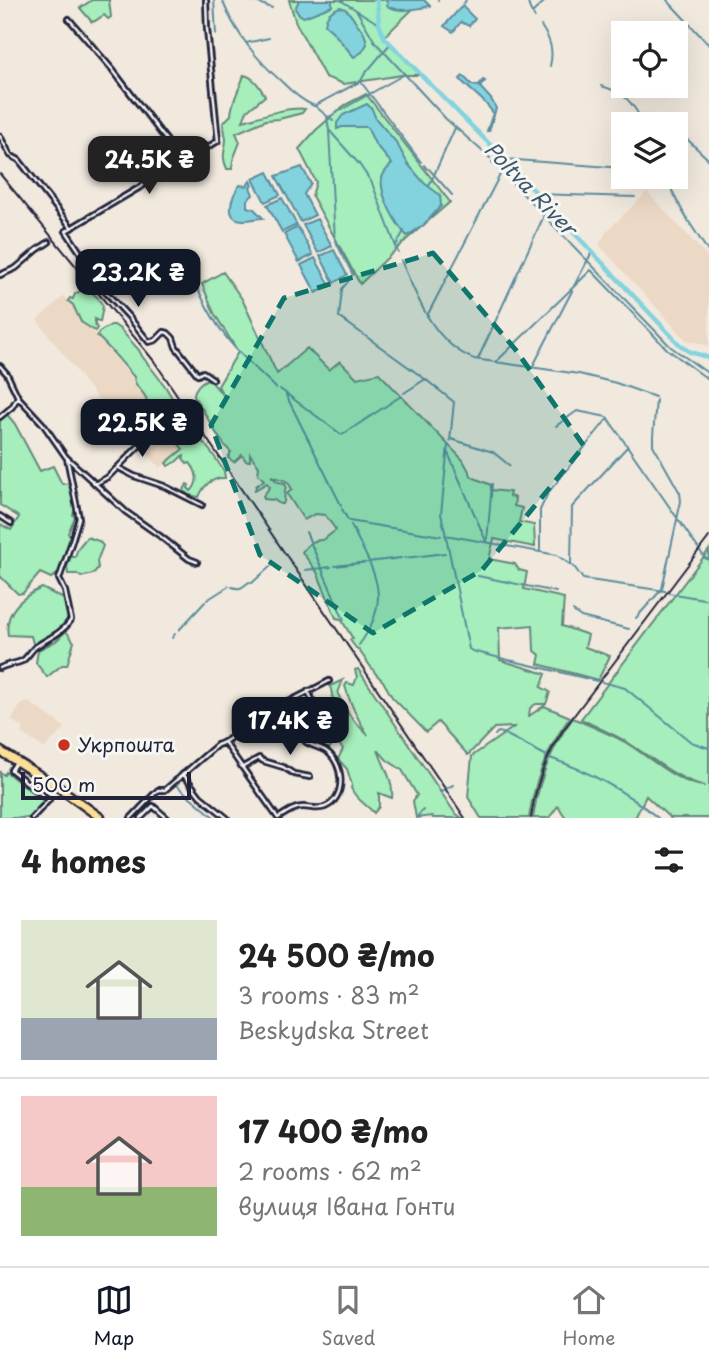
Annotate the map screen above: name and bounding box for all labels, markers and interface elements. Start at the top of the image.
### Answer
map controls [611,21,688,189]
button: locate [611,21,688,98]
button: layers [611,112,688,189]
water label: Poltva River [478,133,587,244]
pin: 24.5K ₴ [84,136,214,196]
text: 24.5K ₴ [104,141,194,176]
pin: 23.2K ₴ [73,250,203,309]
text: 23.2K ₴ [91,254,185,289]
pin: 22.5K ₴ [77,400,207,459]
text: 22.5K ₴ [97,404,187,439]
pin: 17.4K ₴ [225,698,355,757]
text: 17.4K ₴ [248,702,332,737]
place label: Укрпошта [78,730,174,758]
marker: Укрпошта [56,737,72,753]
scale bar [21,769,191,801]
text: 500 m [32,770,95,798]
text: 4 homes [21,838,146,883]
icon: filters [650,841,688,879]
text: 24 500 ₴/mo [238,932,435,977]
icon: home [77,948,161,1032]
text: 3 rooms · 83 m² [238,977,420,1012]
text: Beskydska Street [238,1012,429,1047]
text: 17 400 ₴/mo [238,1108,428,1153]
icon: home [77,1124,161,1208]
text: 2 rooms · 62 m² [238,1153,422,1188]
text: вулиця Івана Гонти [238,1188,455,1223]
tab: Map [94,1281,134,1351]
tab: Saved [321,1281,375,1351]
tab: Home [563,1281,615,1351]

